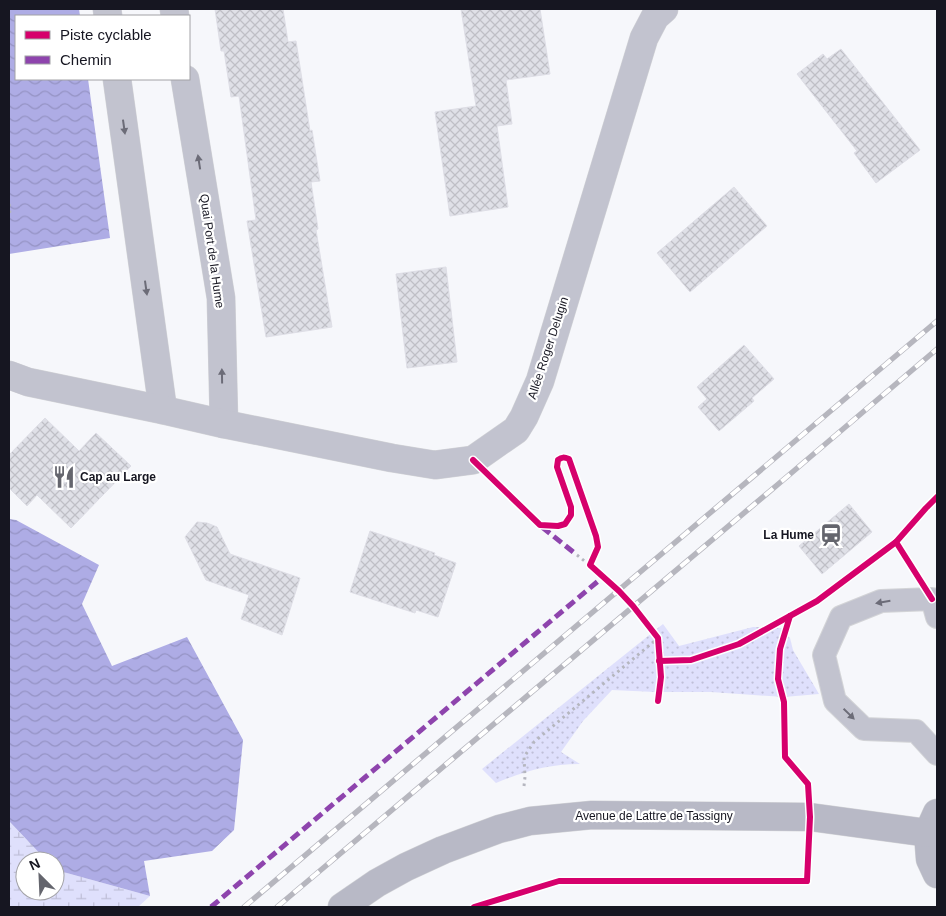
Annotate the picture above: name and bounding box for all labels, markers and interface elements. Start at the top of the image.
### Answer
legend [15,15,190,80]
text: Piste cyclable [60,26,152,43]
text: Chemin [60,51,112,68]
one-way arrow [120,119,128,135]
one-way arrow [194,154,202,170]
street label: Quai Port de la Hume [197,193,227,309]
one-way arrow [142,280,150,296]
street label: Allée Roger Delugin [525,295,571,401]
one-way arrow [218,367,226,383]
restaurant icon: Cap au Large [51,464,77,490]
place label: Cap au Large [80,470,156,484]
station icon: La Hume [818,522,844,548]
place label: La Hume [763,528,814,542]
one-way arrow [875,599,891,607]
one-way arrow [842,708,854,720]
street label: Avenue de Lattre de Tassigny [575,809,733,823]
north arrow [15,851,65,901]
text: N [27,855,43,873]

